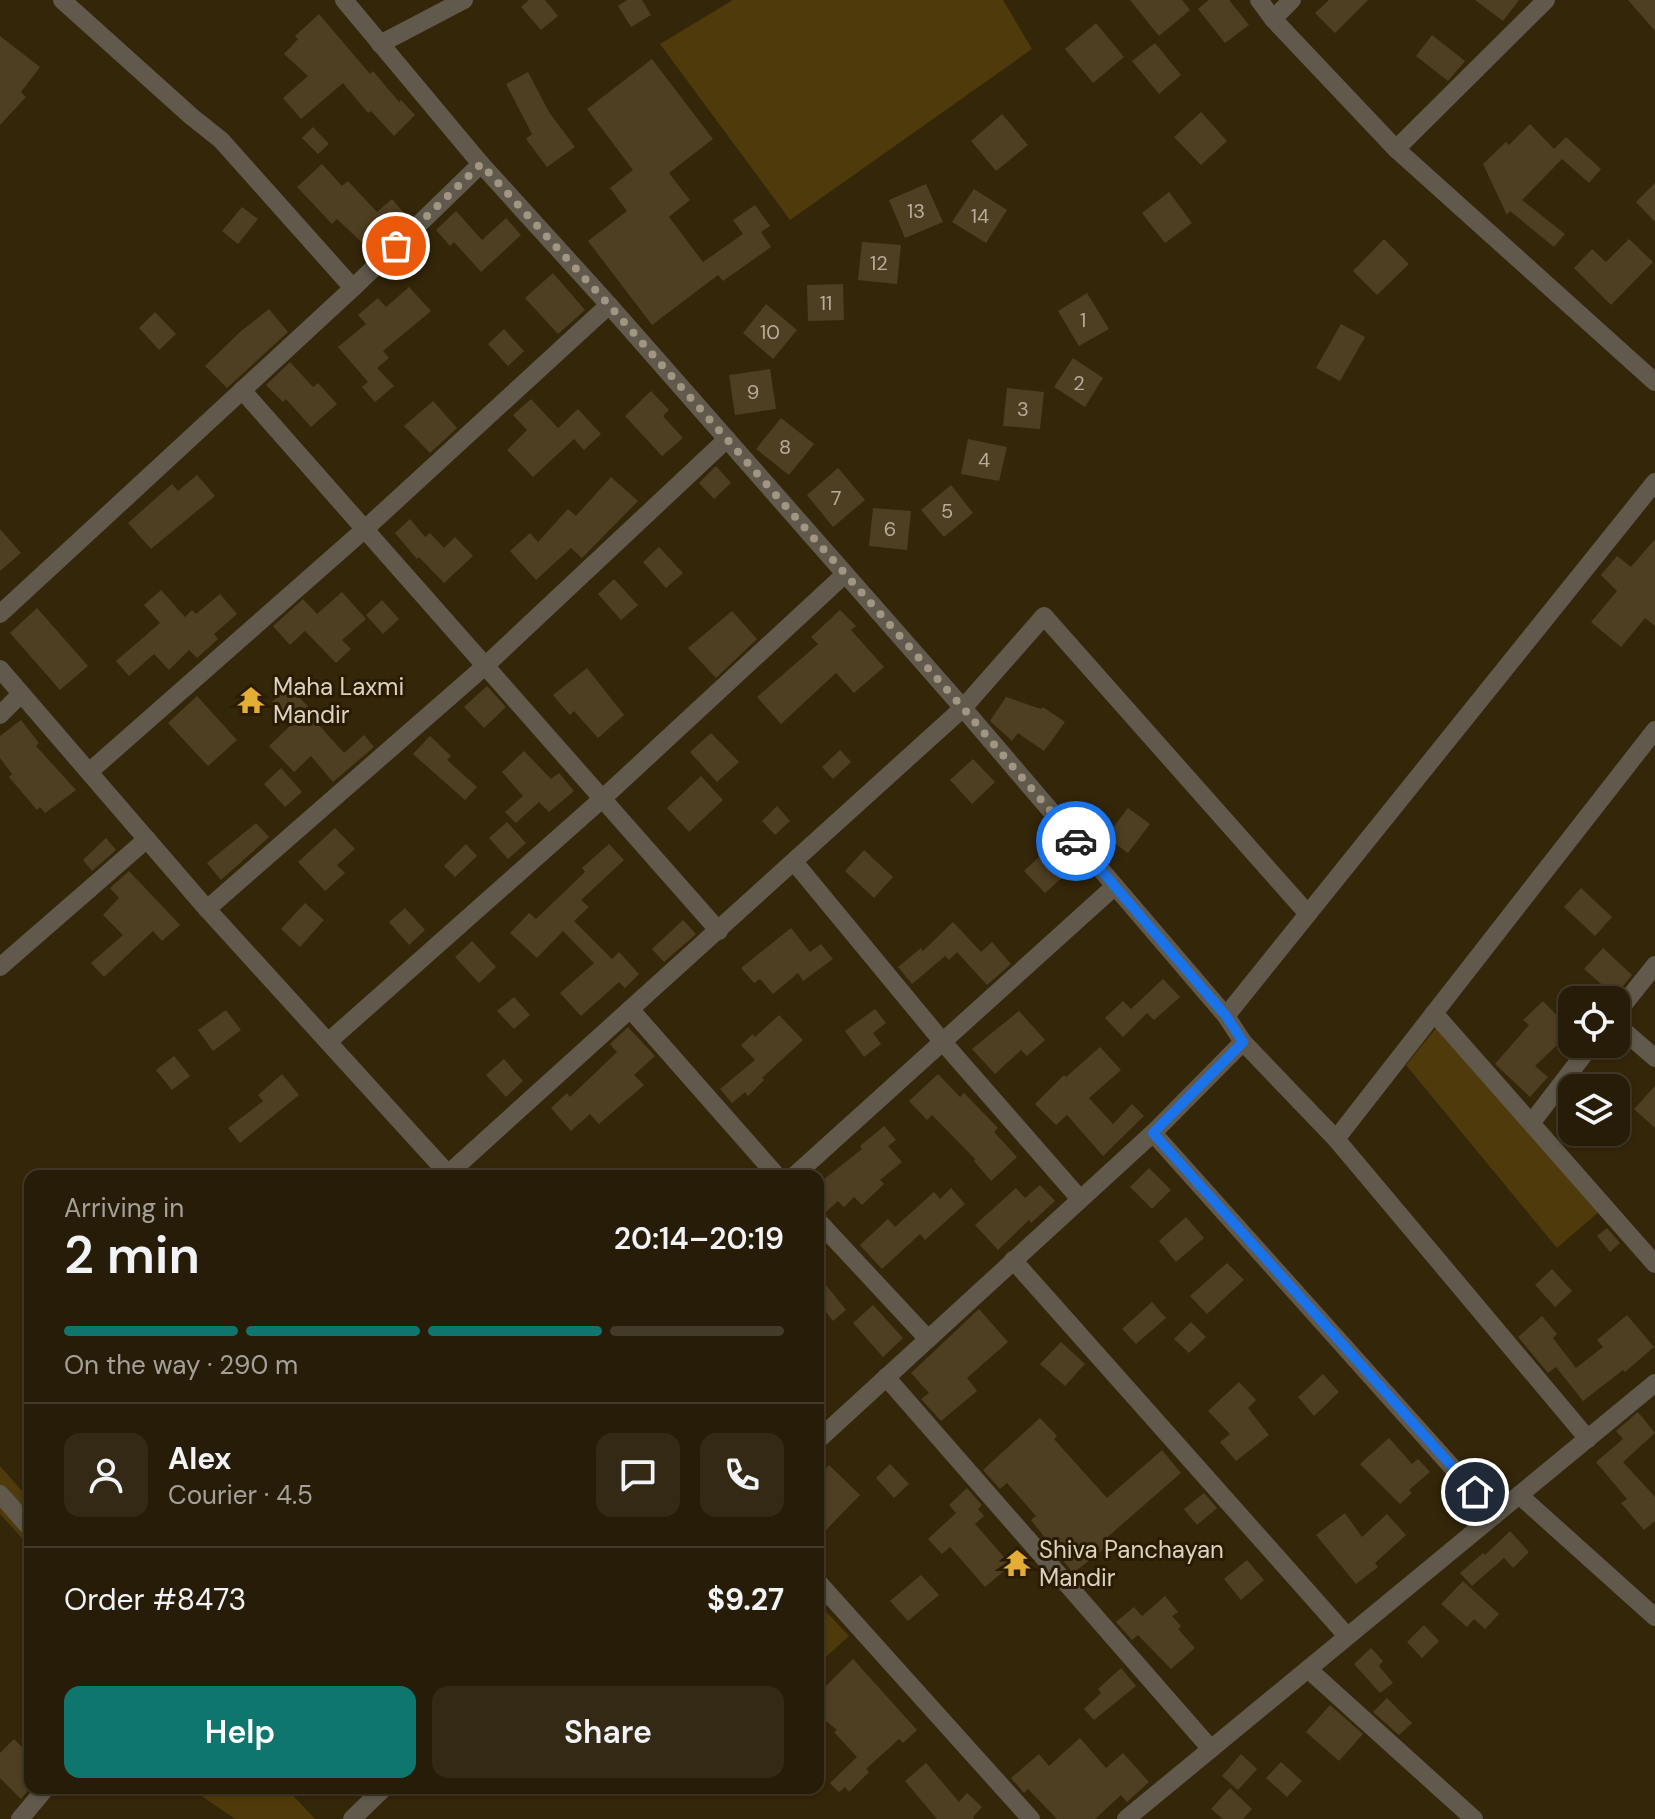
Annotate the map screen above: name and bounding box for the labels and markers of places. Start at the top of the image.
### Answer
pin [362,212,430,280]
place label: Maha Laxmi Mandir [273,671,404,730]
temple icon: Maha Laxmi Mandir [236,685,266,715]
pin [1441,1458,1509,1526]
place label: Shiva Panchayan Mandir [1039,1534,1224,1593]
temple icon: Shiva Panchayan Mandir [1002,1548,1032,1578]

